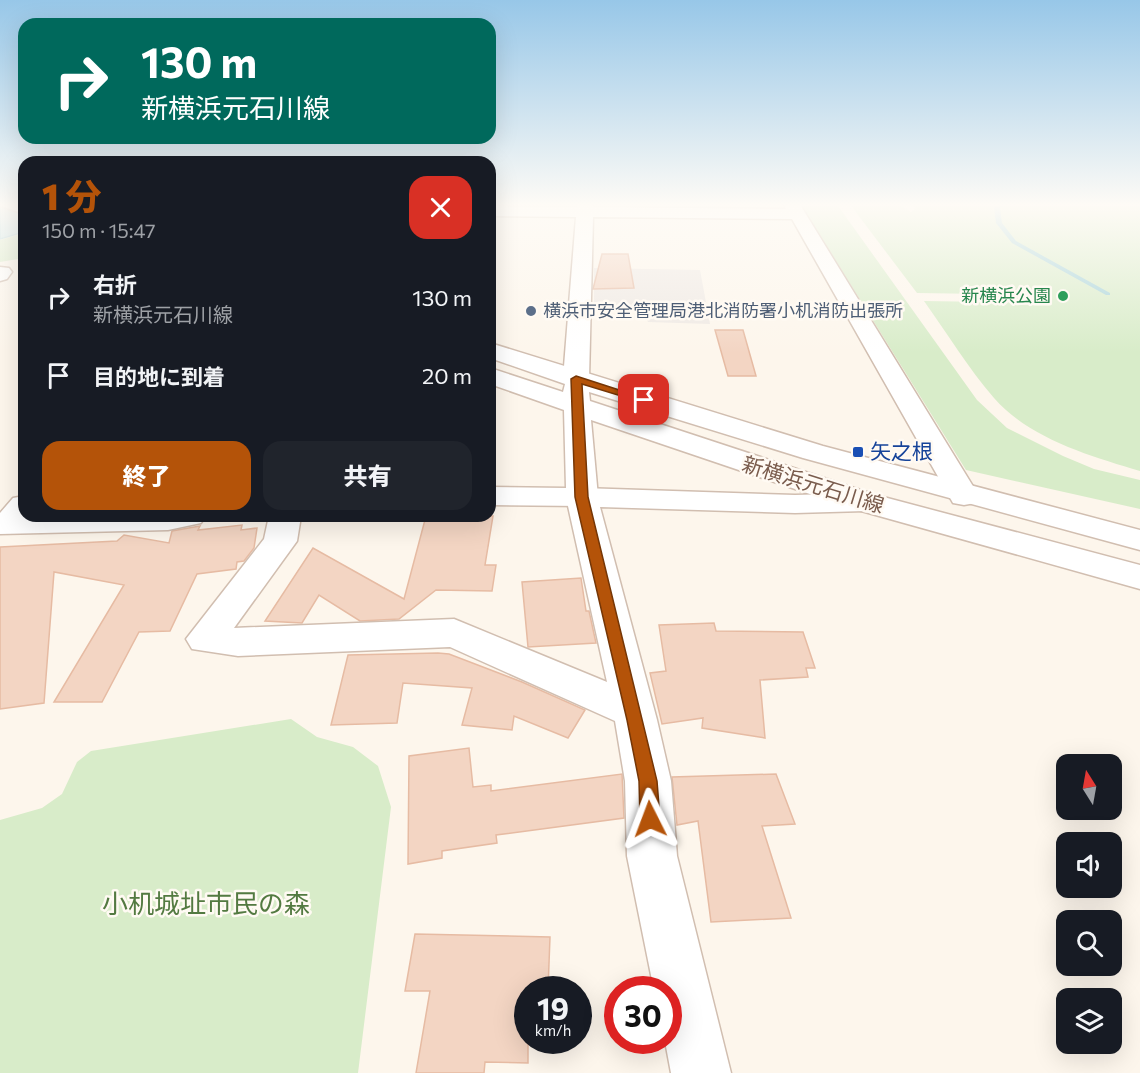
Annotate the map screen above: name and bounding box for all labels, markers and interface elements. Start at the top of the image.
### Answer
text: 130 m [141,35,257,87]
icon: right [42,42,120,120]
text: 新横浜元石川線 [141,91,330,124]
text: 1 分 [42,173,102,217]
button: close [409,176,472,239]
text: 150 m · 15:47 [42,218,156,242]
text: 右折 [93,271,137,298]
icon: right [42,281,75,314]
text: 130 m [412,284,472,311]
place label: 新横浜公園 [961,284,1051,306]
marker: 新横浜公園 [1056,289,1070,303]
place label: 横浜市安全管理局港北消防署小机消防出張所 [543,299,903,321]
text: 新横浜元石川線 [93,302,233,326]
marker: 横浜市安全管理局港北消防署小机消防出張所 [524,304,538,318]
icon: arrive [42,359,75,392]
text: 20 m [422,362,472,389]
text: 目的地に到着 [93,363,225,390]
pin [618,374,669,425]
icon: arrive [627,383,660,416]
place label: 矢之根 [870,438,933,463]
button: 終了 [42,441,251,510]
button: 共有 [263,441,472,510]
marker: 矢之根 [851,445,865,459]
street label: 新横浜元石川線 [739,450,887,517]
north arrow [1056,754,1122,820]
map controls [1056,754,1122,1054]
position arrow [618,787,682,851]
button: sound [1056,832,1122,898]
park label: 小机城址市民の森 [102,887,310,918]
button: search [1056,910,1122,976]
speed limit sign: 30 [604,976,682,1054]
button: layers [1056,988,1122,1054]
text: 19 [537,989,569,1026]
text: km/h [535,1021,571,1039]

